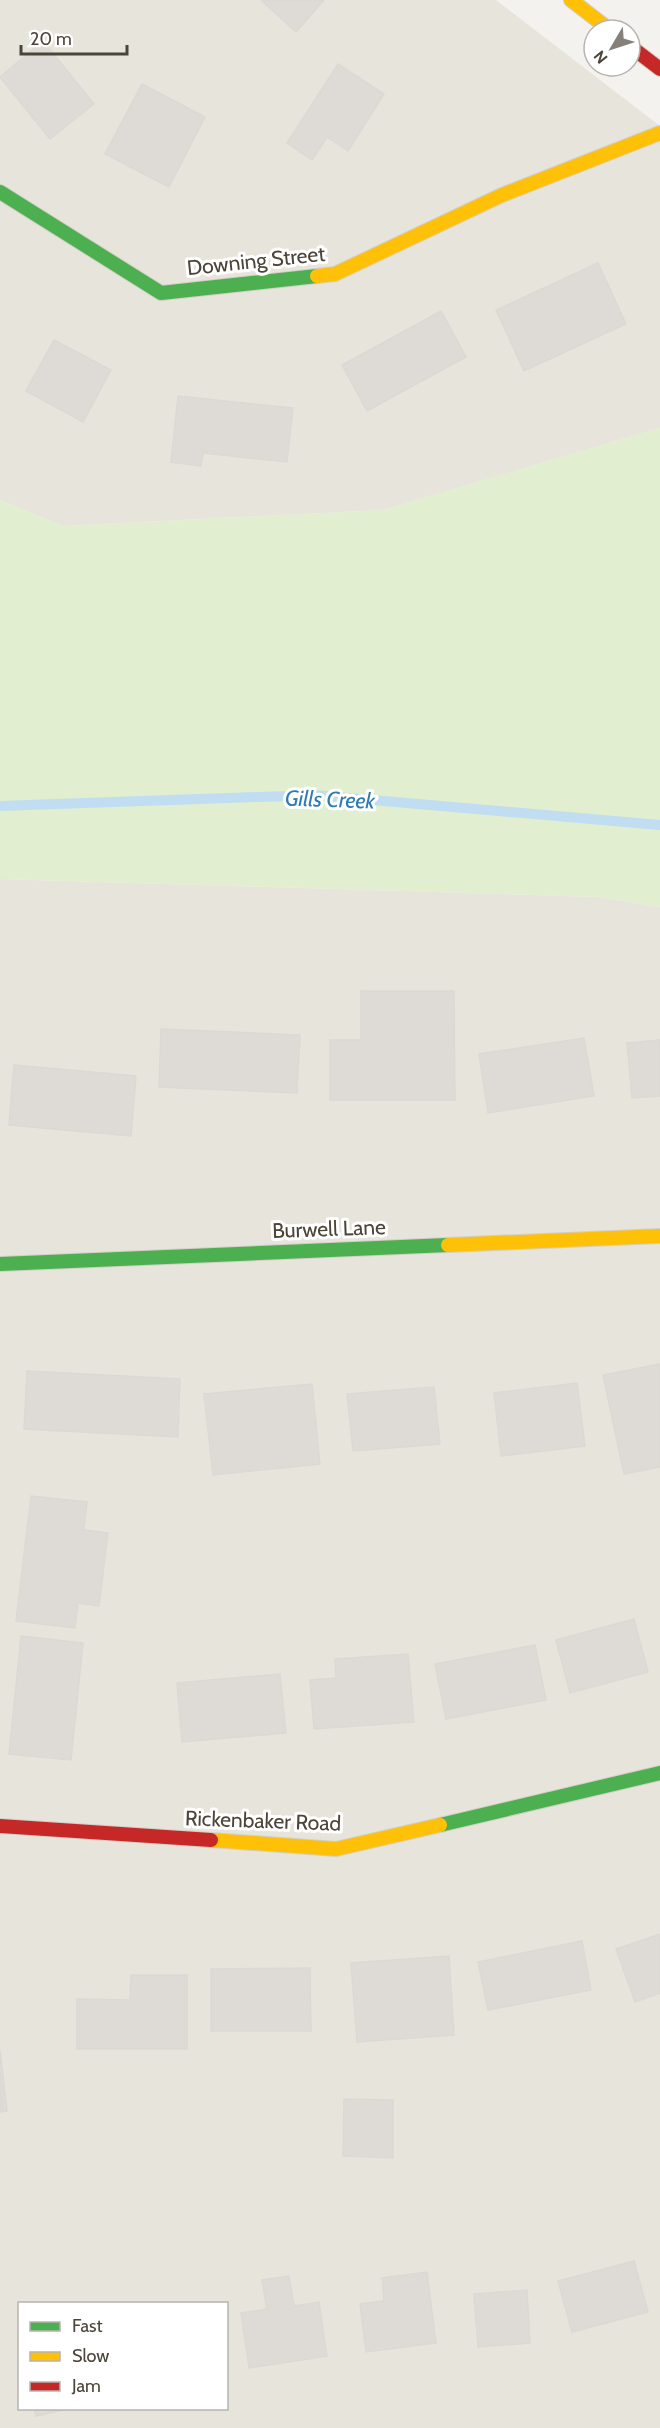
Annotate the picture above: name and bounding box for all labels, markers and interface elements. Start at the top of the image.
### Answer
scale bar [21,18,128,56]
north arrow [582,18,642,78]
text: 20 m [30,28,72,50]
text: N [590,47,612,67]
street label: Downing Street [186,241,326,280]
water label: Gills Creek [284,784,376,815]
street label: Burwell Lane [272,1214,386,1243]
street label: Rickenbaker Road [184,1805,342,1836]
legend [18,2302,228,2410]
text: Fast [72,2315,103,2337]
text: Slow [72,2345,109,2367]
text: Jam [71,2375,101,2397]

